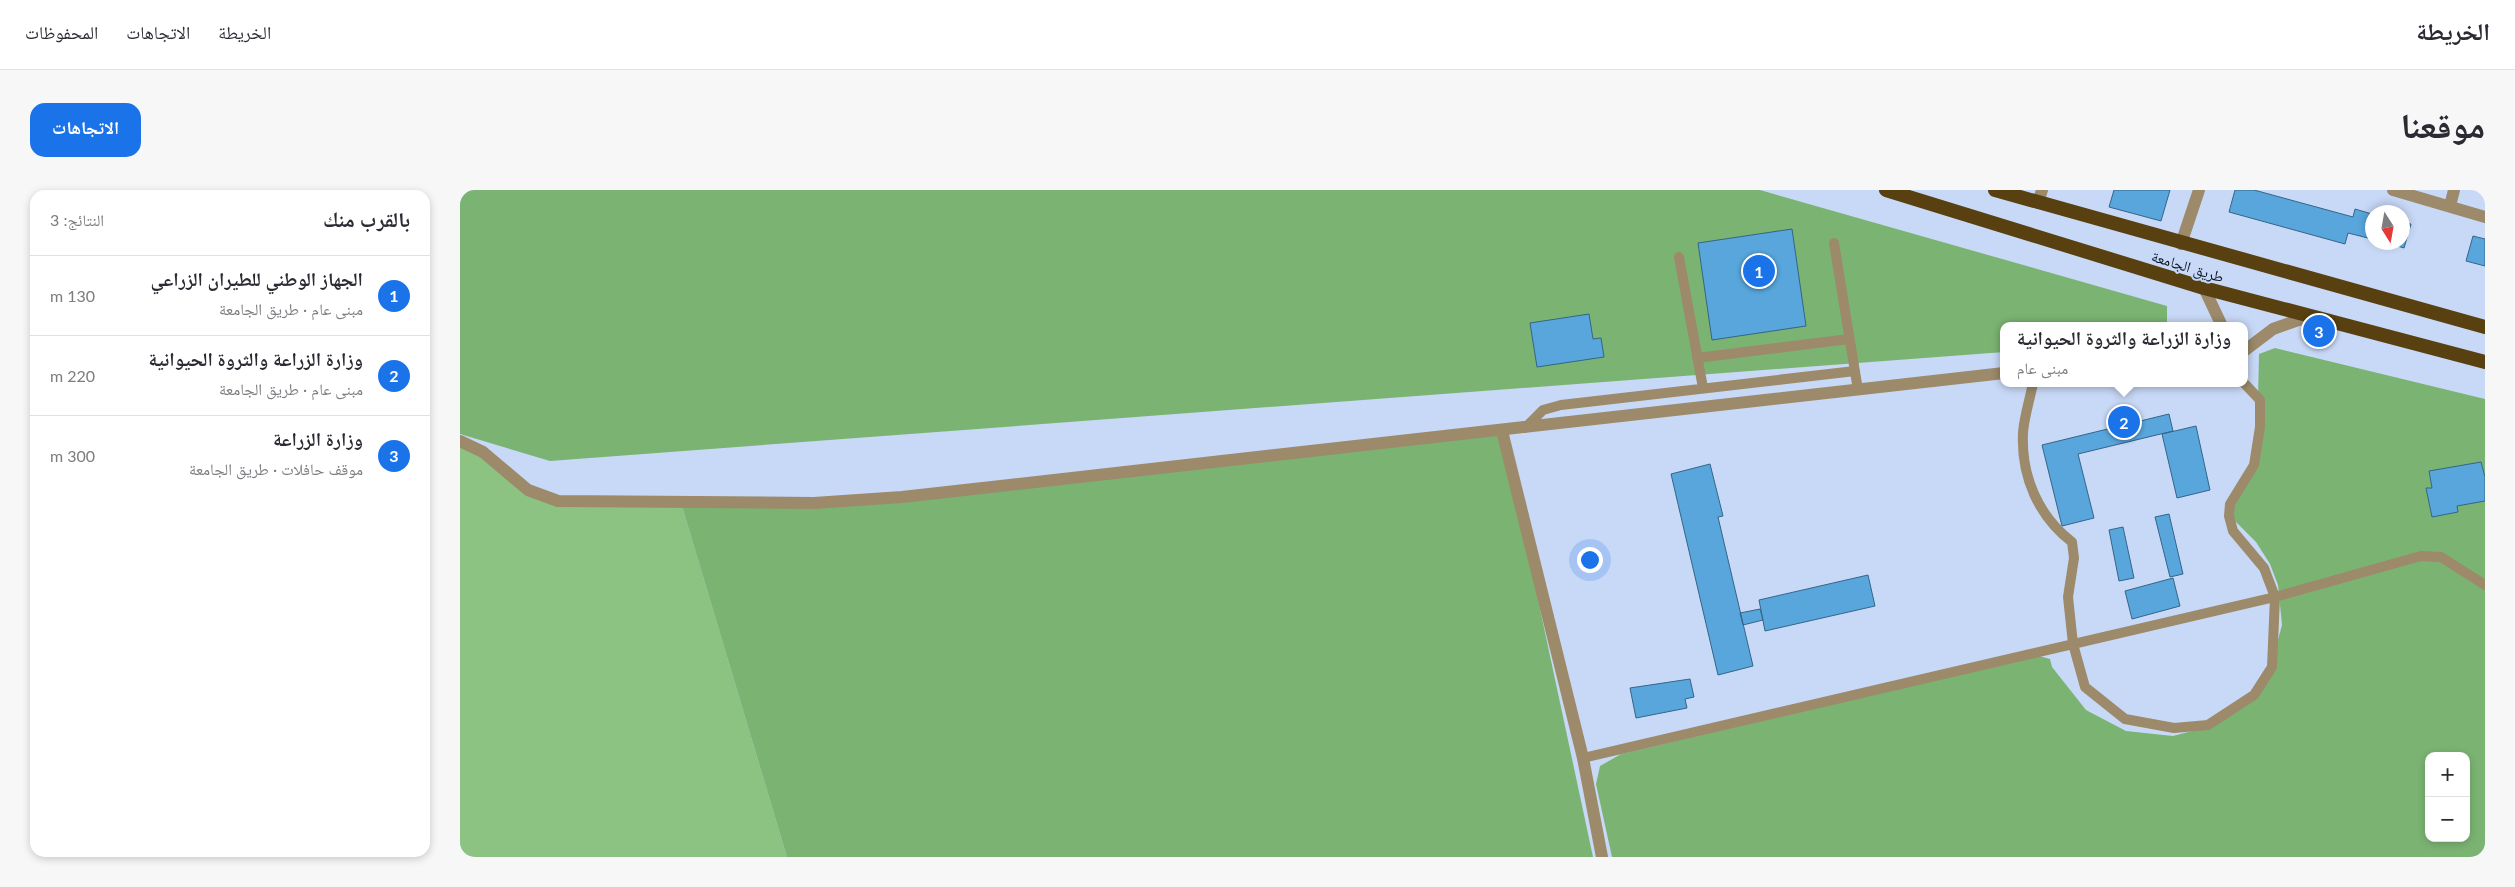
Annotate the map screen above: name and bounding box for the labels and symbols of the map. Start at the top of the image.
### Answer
north arrow [2365,205,2410,250]
street label: طريق الجامعة [2149,246,2227,288]
pin: 1 [1743,252,1775,290]
pin: 3 [2303,312,2335,350]
pin: 2 [2108,403,2140,441]
your location [1577,547,1603,573]

